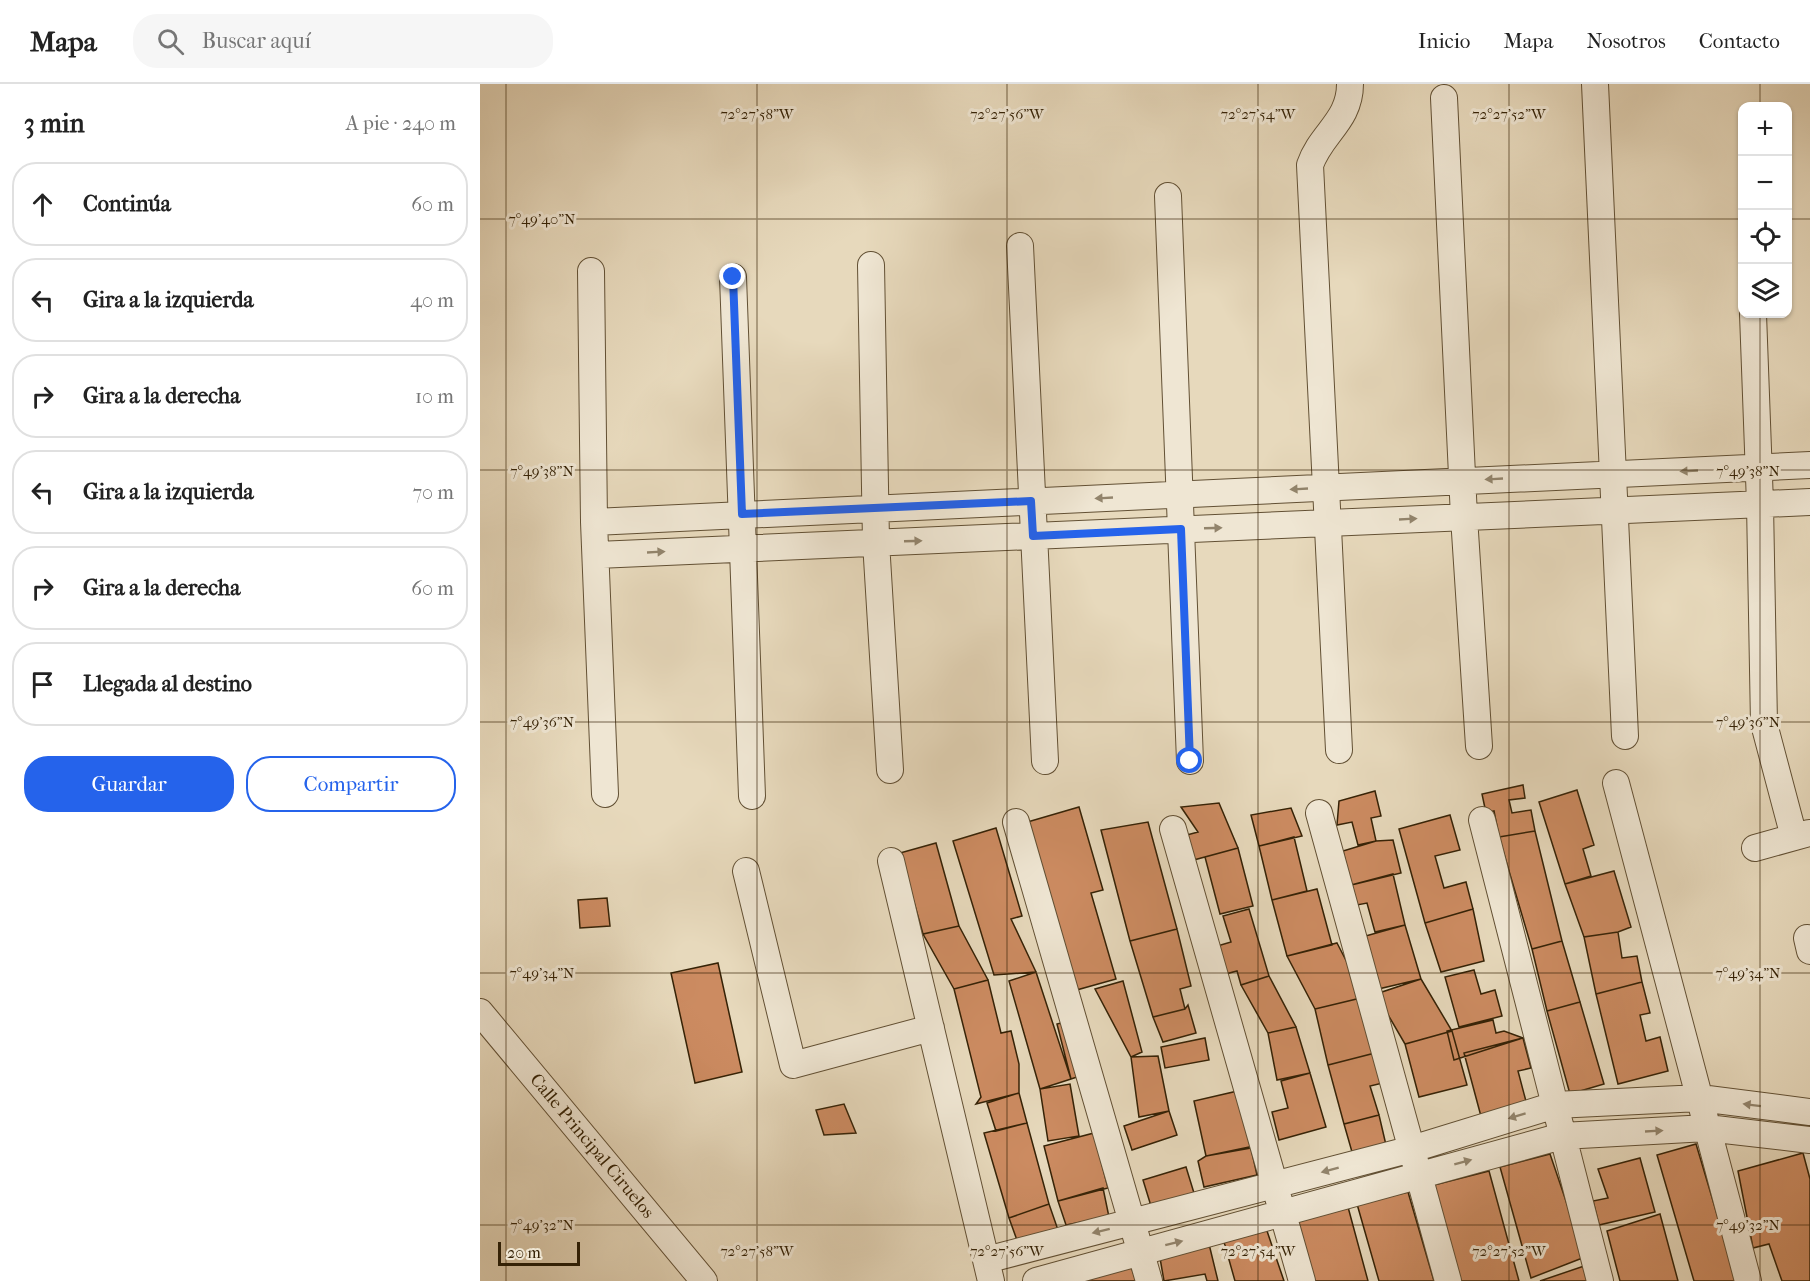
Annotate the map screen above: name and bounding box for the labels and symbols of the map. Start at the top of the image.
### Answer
text: 72°27'58"W [720,105,795,123]
text: 72°27'56"W [970,105,1045,123]
text: 72°27'54"W [1221,105,1296,123]
text: 72°27'52"W [1472,105,1547,123]
text: 7°49'40"N [509,210,576,228]
route end [719,263,745,289]
text: 7°49'38"N [510,462,574,480]
text: 7°49'38"N [1716,462,1780,480]
one-way arrow [1679,466,1698,475]
one-way arrow [1484,475,1503,484]
one-way arrow [1290,484,1309,493]
one-way arrow [1095,493,1114,502]
one-way arrow [1398,515,1417,524]
one-way arrow [1204,523,1223,532]
one-way arrow [904,536,923,545]
one-way arrow [646,548,665,557]
text: 7°49'36"N [510,713,575,731]
text: 7°49'36"N [1716,713,1781,731]
route start [1176,747,1202,773]
text: 7°49'34"N [510,964,575,982]
text: 7°49'34"N [1716,964,1781,982]
street label: Calle Principal Ciruelos [525,1070,659,1223]
one-way arrow [1742,1100,1761,1110]
one-way arrow [1508,1112,1526,1121]
one-way arrow [1645,1126,1664,1135]
one-way arrow [1454,1157,1472,1167]
one-way arrow [1321,1166,1339,1175]
text: 7°49'32"N [510,1216,574,1234]
text: 7°49'32"N [1716,1216,1780,1234]
one-way arrow [1092,1226,1110,1236]
one-way arrow [1164,1237,1183,1247]
scale bar [498,1239,580,1266]
text: 72°27'58"W [720,1242,795,1260]
text: 72°27'56"W [970,1242,1045,1260]
text: 72°27'54"W [1221,1242,1296,1260]
text: 72°27'52"W [1472,1242,1547,1260]

